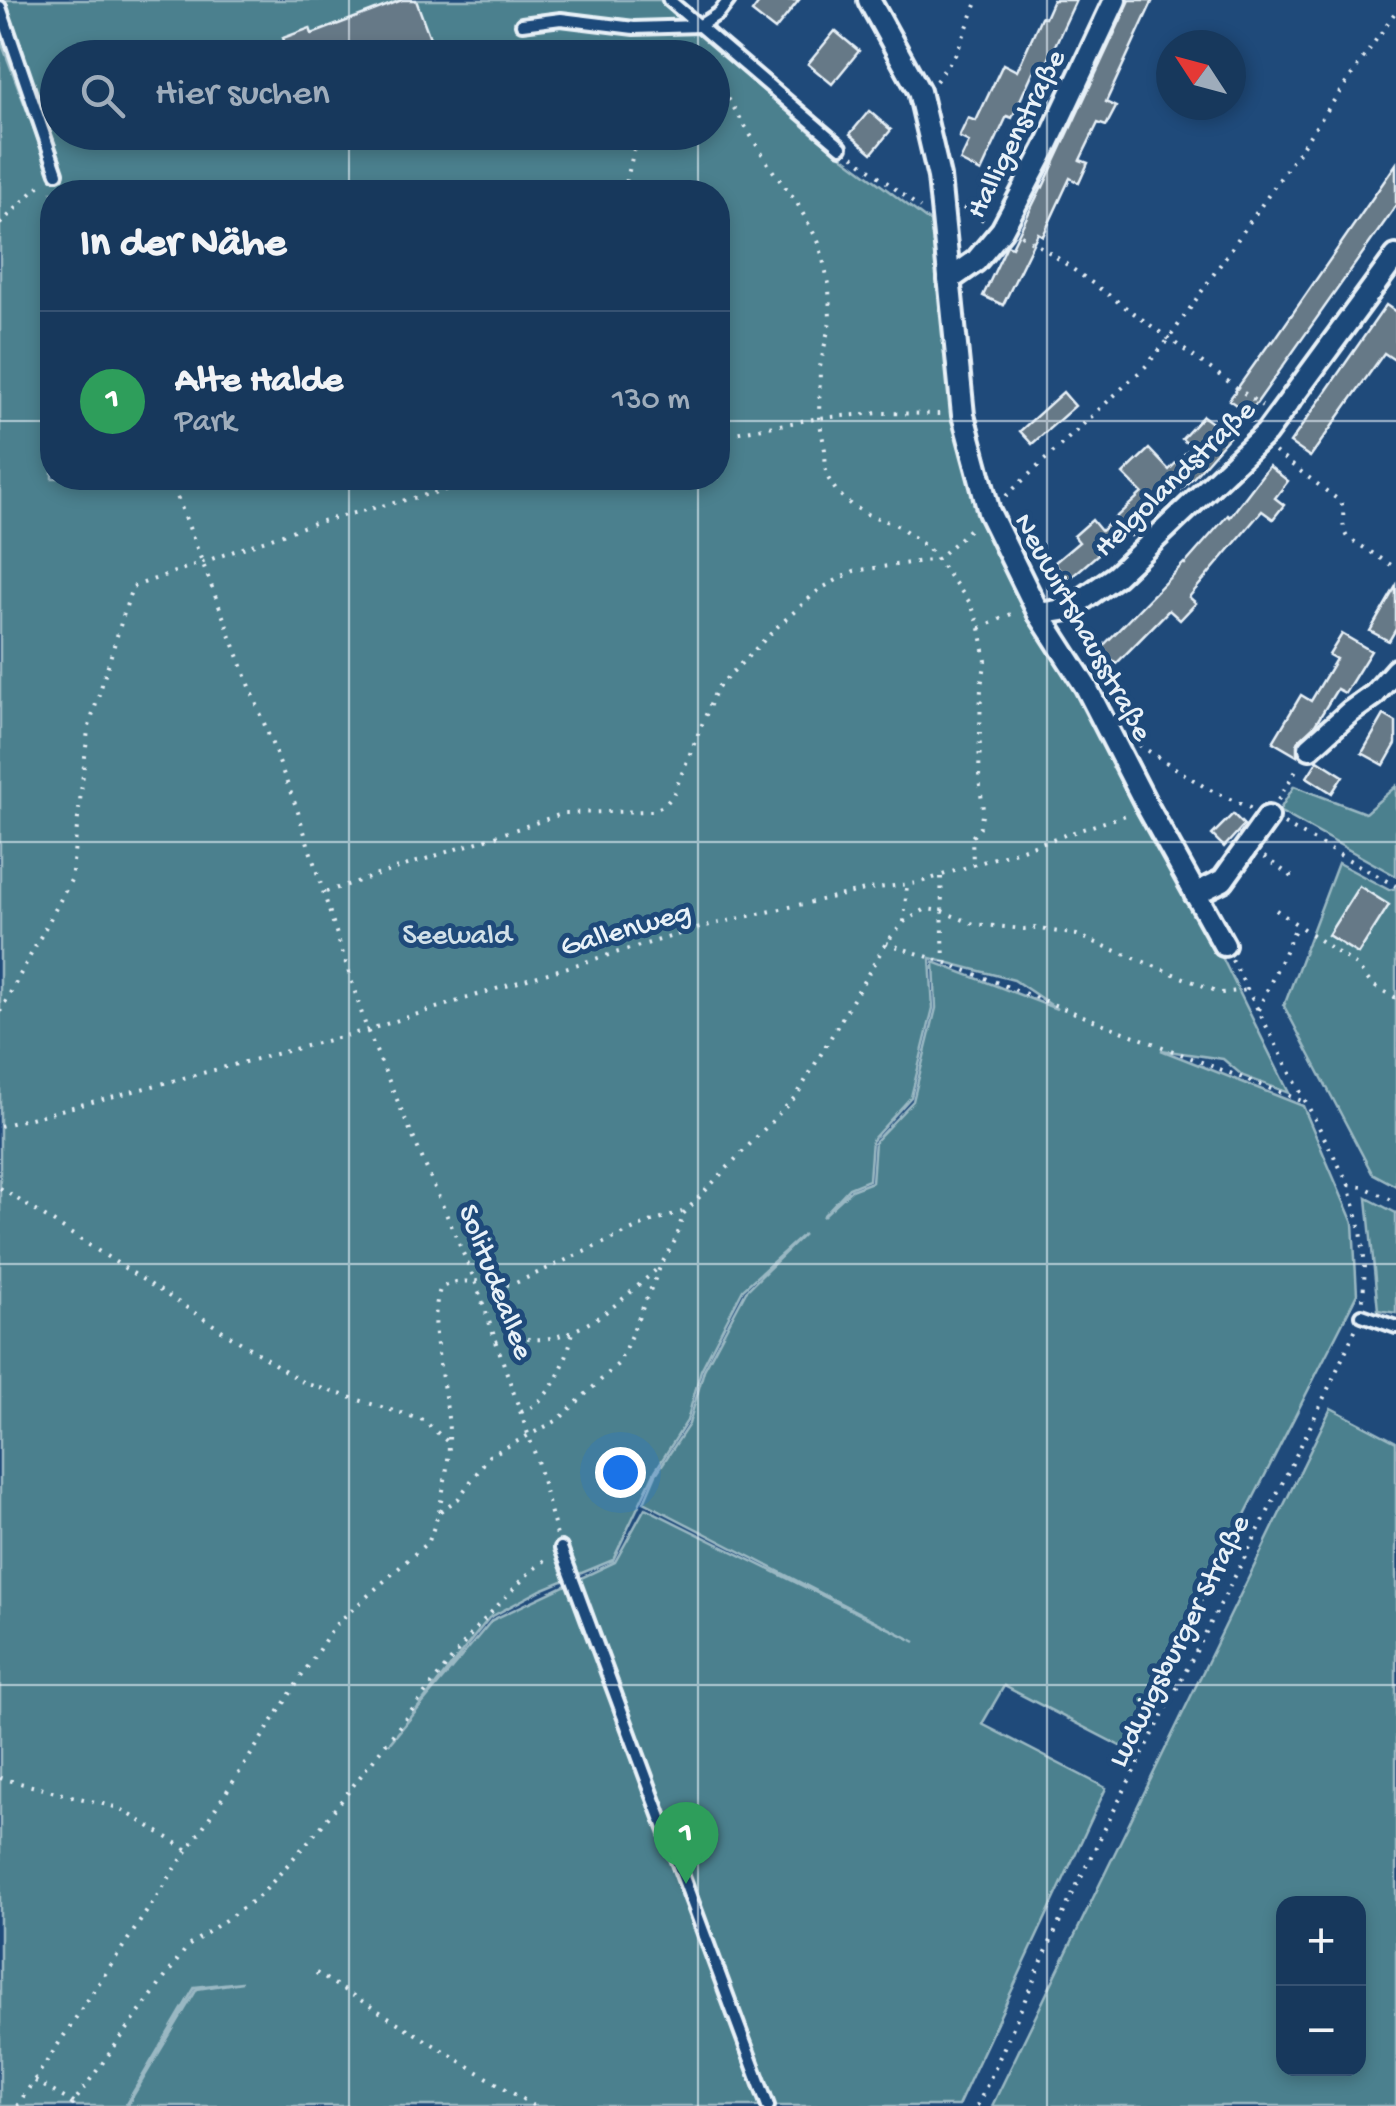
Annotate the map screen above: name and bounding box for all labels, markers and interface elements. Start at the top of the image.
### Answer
north arrow [1156,30,1246,120]
search box [40,40,730,150]
street label: Halligenstraße [961,44,1076,225]
icon: search [75,68,130,123]
text: Hier suchen [155,73,330,117]
text: In der Nähe [80,221,286,270]
text: Alte Halde [175,360,343,404]
text: 1 [106,382,119,420]
text: 130 m [612,382,690,420]
street label: Helgolandstraße [1088,394,1265,566]
text: Park [175,404,236,442]
street label: Neuwirtshausstraße [1004,508,1158,749]
street label: Gallenweg [557,896,696,967]
park label: Seewald [403,920,514,955]
street label: Solitudeallee [448,1200,539,1365]
your location [595,1447,646,1498]
street label: Ludwigsburger Straße [1102,1510,1260,1774]
pin: 1 [654,1802,718,1884]
map controls [1276,1896,1366,2076]
button: + [1276,1896,1366,1986]
button: − [1276,1986,1366,2076]

